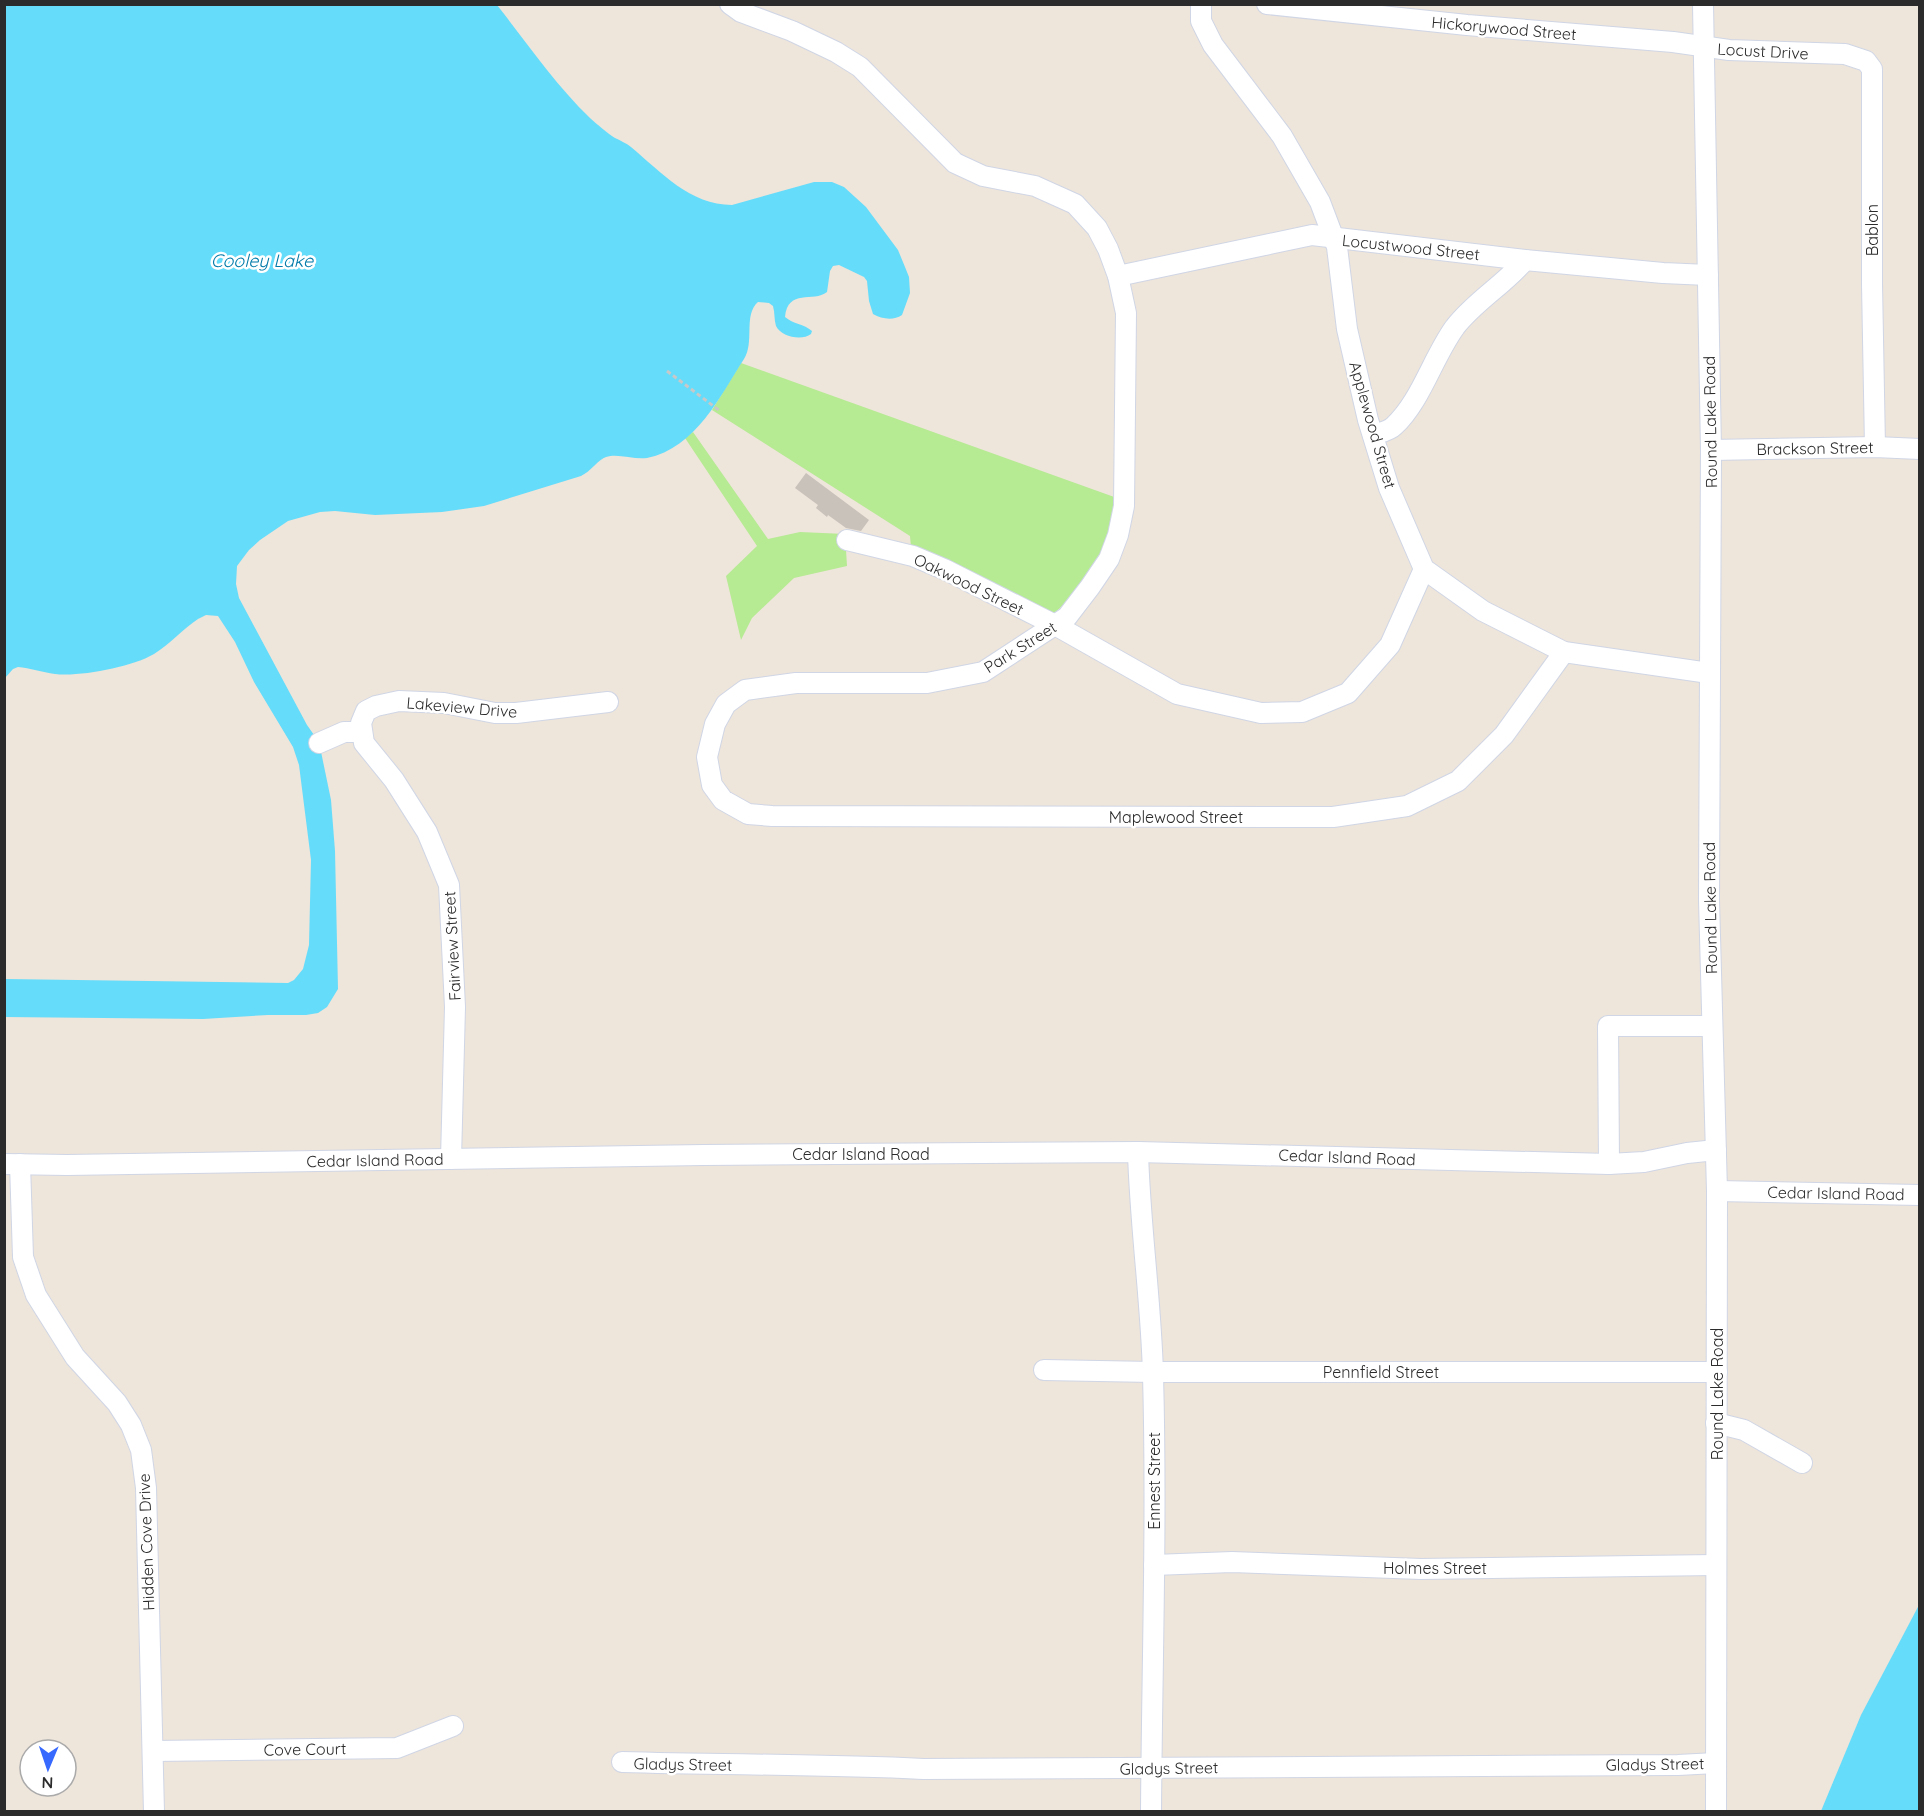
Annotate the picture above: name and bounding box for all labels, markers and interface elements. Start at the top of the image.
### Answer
street label: Hickorywood Street [1431,12,1577,44]
street label: Locust Drive [1717,39,1809,63]
street label: Bablon [1862,204,1882,256]
street label: Locustwood Street [1341,230,1481,264]
water label: Cooley Lake [211,249,314,272]
street label: Round Lake Road [1699,356,1721,488]
street label: Applewood Street [1345,359,1401,491]
street label: Brackson Street [1756,437,1874,459]
street label: Oakwood Street [911,549,1027,619]
street label: Park Street [980,617,1060,677]
street label: Lakeview Drive [406,692,518,722]
street label: Maplewood Street [1109,807,1243,827]
street label: Round Lake Road [1699,842,1721,974]
street label: Fairview Street [439,891,465,1001]
street label: Cedar Island Road [792,1144,930,1164]
street label: Cedar Island Road [1278,1145,1416,1169]
street label: Cedar Island Road [306,1149,444,1171]
street label: Cedar Island Road [1767,1182,1905,1204]
street label: Round Lake Road [1707,1328,1727,1460]
street label: Pennfield Street [1323,1362,1439,1382]
street label: Ennest Street [1144,1432,1164,1530]
street label: Hidden Cove Drive [134,1473,158,1611]
street label: Holmes Street [1383,1558,1487,1578]
north arrow [18,1738,78,1798]
street label: Cove Court [264,1738,346,1760]
street label: Gladys Street [633,1753,733,1775]
street label: Gladys Street [1605,1753,1705,1775]
street label: Gladys Street [1119,1757,1219,1779]
text: N [41,1773,54,1793]

